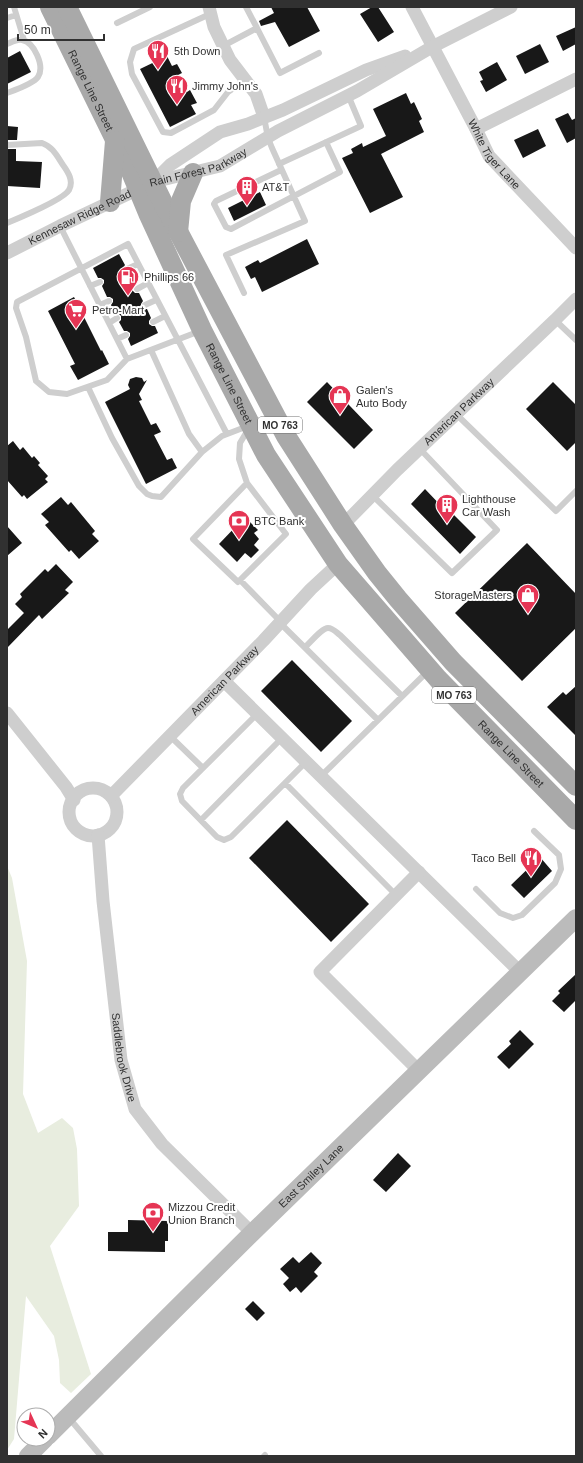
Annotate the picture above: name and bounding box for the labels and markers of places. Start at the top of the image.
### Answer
restaurant icon: 5th Down [145,38,171,71]
place label: 5th Down [174,45,220,57]
restaurant icon: Jimmy John's [164,73,190,106]
place label: Jimmy John's [192,80,259,92]
building icon: AT&T [234,174,260,207]
place label: AT&T [262,181,290,193]
fuel station icon: Phillips 66 [115,264,141,297]
place label: Phillips 66 [144,271,194,283]
supermarket icon: Petro-Mart [63,297,89,330]
place label: Petro-Mart [92,304,144,316]
shop icon: Galen's Auto Body [327,383,353,416]
place label: Galen's Auto Body [356,384,407,409]
building icon: Lighthouse Car Wash [434,492,460,525]
place label: Lighthouse Car Wash [462,493,516,518]
bank icon: BTC Bank [226,508,252,541]
place label: BTC Bank [254,515,305,527]
shop icon: StorageMasters [515,582,541,615]
place label: StorageMasters [434,589,512,601]
restaurant icon: Taco Bell [518,845,544,878]
place label: Taco Bell [471,852,516,864]
bank icon: Mizzou Credit Union Branch [140,1200,166,1233]
place label: Mizzou Credit Union Branch [168,1201,235,1226]

